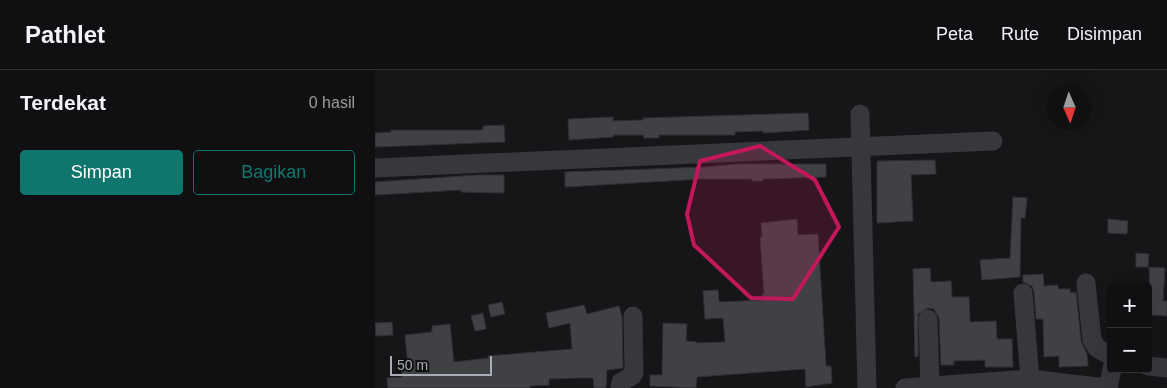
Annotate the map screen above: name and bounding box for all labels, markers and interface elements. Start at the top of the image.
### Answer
text: Pathlet [25,21,105,48]
text: Peta [936,24,973,44]
text: Rute [1001,24,1039,44]
text: Disimpan [1067,24,1142,44]
north arrow [1047,85,1092,130]
text: Terdekat [20,91,106,114]
text: 0 hasil [309,94,355,111]
button: Simpan [20,150,183,195]
button: Bagikan [193,150,355,195]
map controls [1107,283,1152,373]
button: + [1107,283,1152,328]
button: − [1107,328,1152,373]
scale bar [390,353,493,376]
text: 50 m [397,357,428,373]

